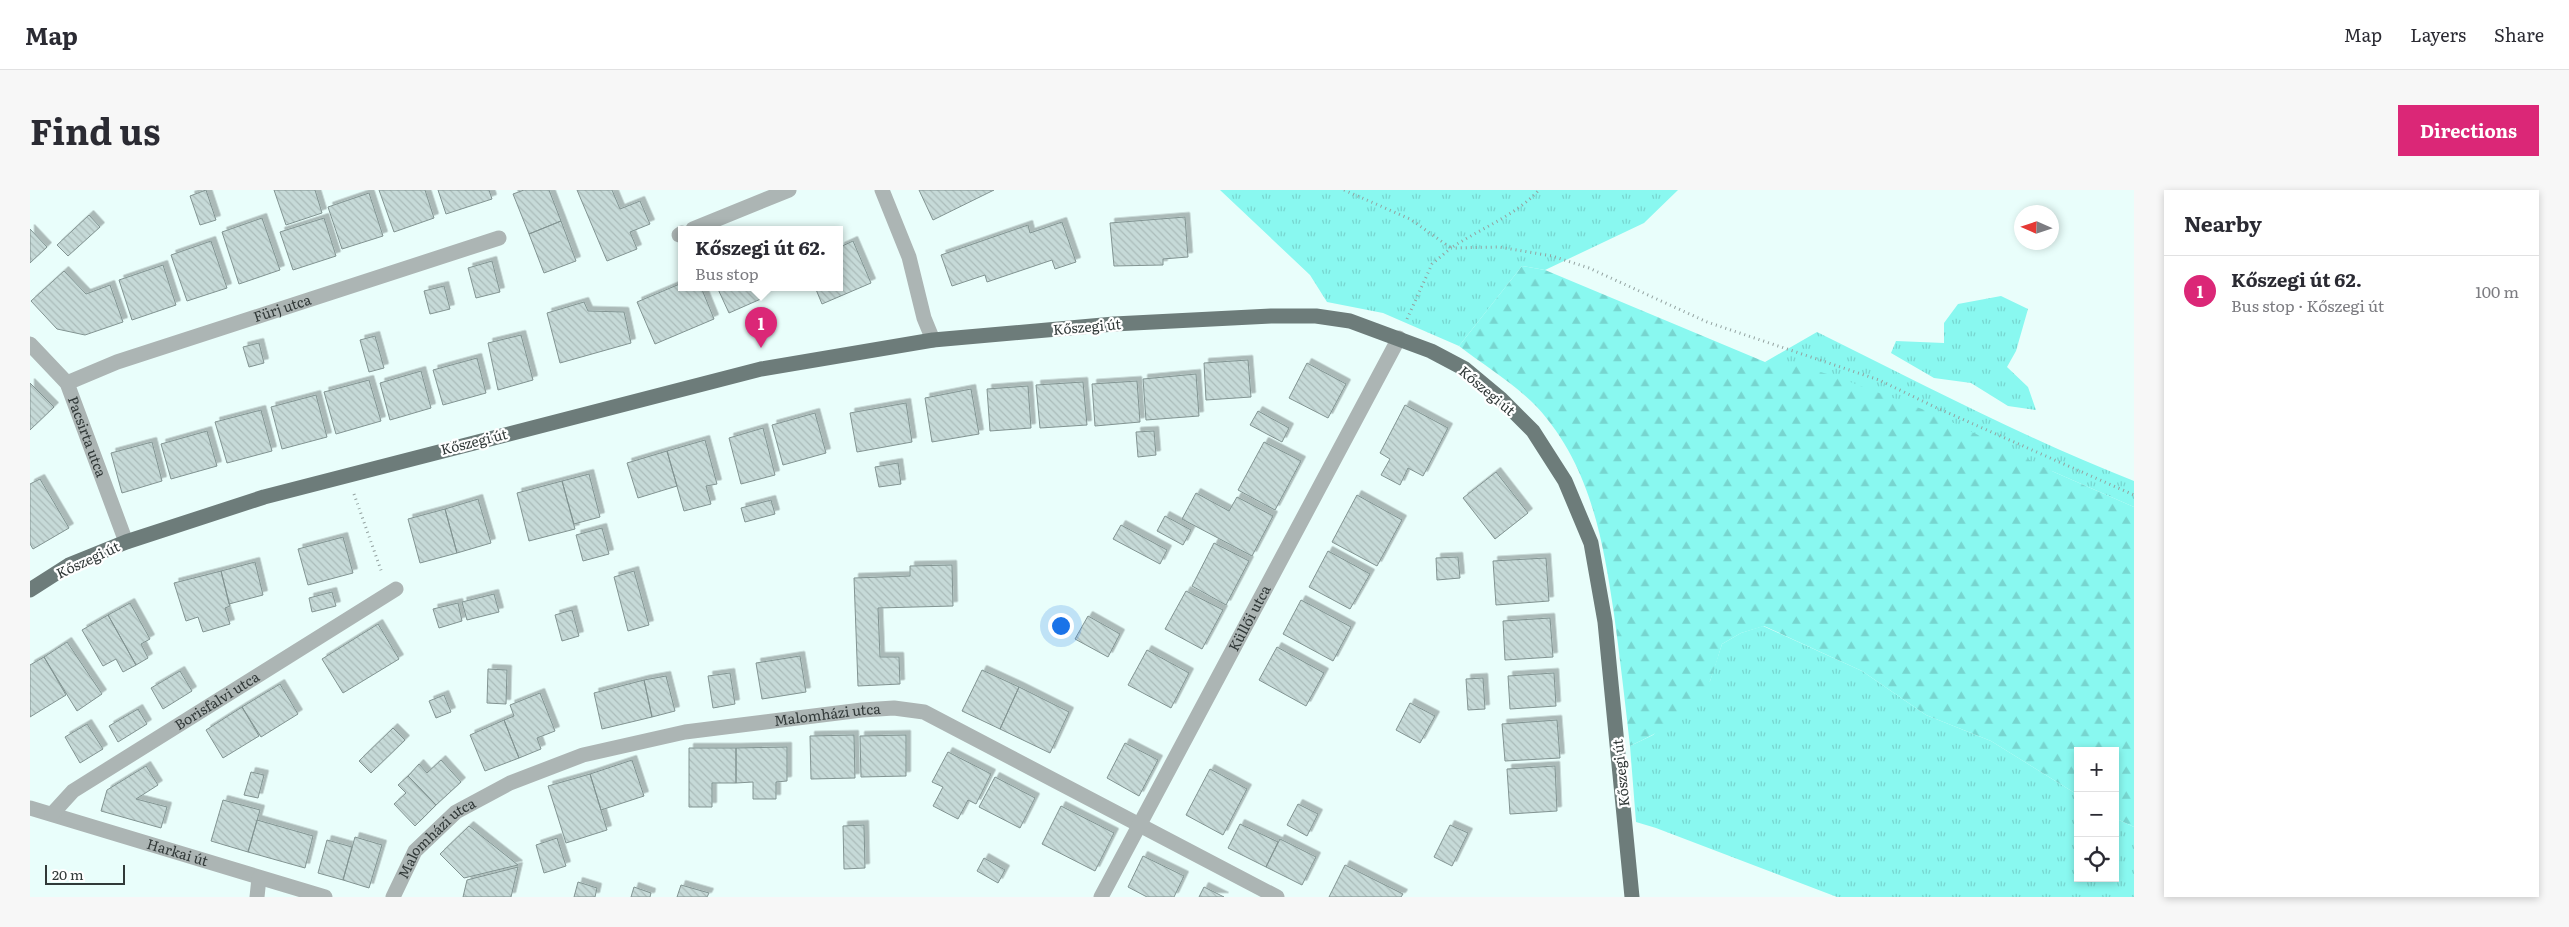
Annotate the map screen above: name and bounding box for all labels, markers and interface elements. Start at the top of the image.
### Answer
text: Map [25,17,78,52]
text: Map [2344,21,2382,48]
text: Layers [2410,21,2466,48]
text: Share [2494,21,2544,48]
text: Find us [30,104,160,156]
button: Directions [2398,105,2539,156]
north arrow [2014,205,2059,250]
text: Nearby [2184,207,2262,238]
popup [678,226,843,291]
text: Kőszegi út 62. [695,233,826,261]
text: Bus stop [695,261,759,285]
text: Kőszegi út 62. [2231,265,2362,293]
text: 1 [2197,279,2203,303]
text: 100 m [2475,279,2519,303]
street label: Fürj utca [251,289,314,326]
text: Bus stop · Kőszegi út [2231,293,2384,317]
pin: 1 [745,307,777,348]
street label: Kőszegi út [1052,313,1122,339]
street label: Kőszegi út [1455,361,1520,420]
street label: Pacsirta utca [64,393,112,480]
street label: Kőszegi út [438,423,509,459]
street label: Kőszegi út [53,536,123,583]
street label: Küllői utca [1223,581,1275,654]
your location [1048,613,1074,639]
street label: Borisfalvi utca [170,666,263,734]
street label: Malomházi utca [773,698,882,730]
street label: Kőszegi út [1606,738,1634,808]
map controls [2074,747,2119,882]
button: + [2074,747,2119,792]
street label: Malomházi utca [392,792,479,882]
button: − [2074,792,2119,837]
street label: Harkai út [145,833,211,870]
button: locate [2074,837,2119,882]
scale bar [45,862,125,885]
text: 20 m [52,864,84,884]

